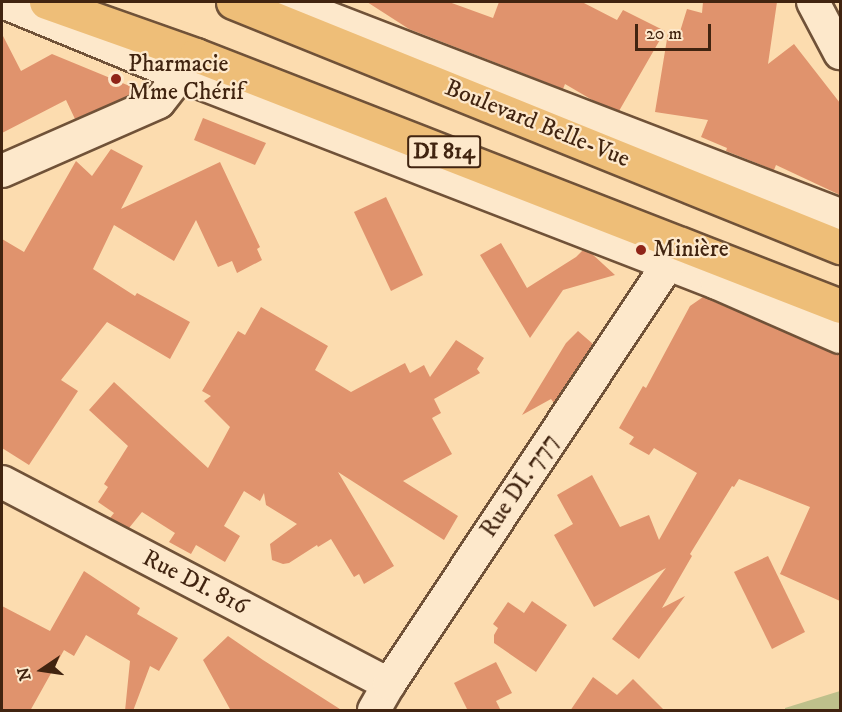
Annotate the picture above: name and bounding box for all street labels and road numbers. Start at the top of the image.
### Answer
street label: Boulevard Belle-Vue [440,74,634,174]
road number: DI 814 [406,133,482,171]
street label: Rue DI. 777 [475,429,565,543]
street label: Rue DI. 816 [138,544,252,622]

